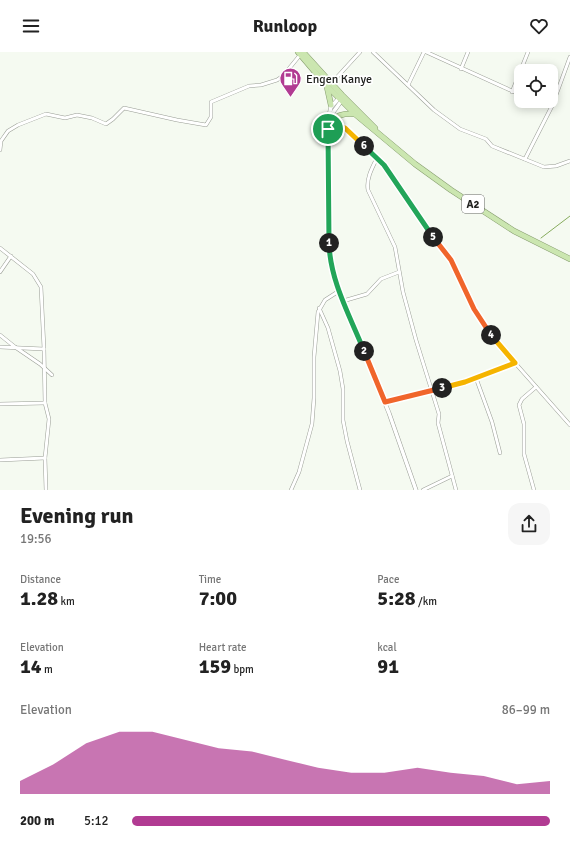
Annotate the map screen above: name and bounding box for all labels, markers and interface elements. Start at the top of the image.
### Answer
icon: menu [20,15,42,37]
text: Runloop [253,15,317,37]
icon: heart [528,15,550,37]
map controls [514,64,558,108]
button: locate [514,64,558,108]
fuel station icon: Engen Kanye [277,66,303,99]
place label: Engen Kanye [306,72,372,87]
pin [311,112,345,146]
icon: arrive [317,118,339,140]
pin: 6 [354,136,374,156]
text: 6 [361,139,367,152]
road number: A2 [462,195,484,213]
pin: 5 [423,227,443,247]
text: 5 [430,230,436,243]
pin: 1 [319,233,339,253]
text: 1 [326,236,332,249]
pin: 4 [481,325,501,345]
text: 4 [488,328,494,341]
pin: 2 [354,341,374,361]
text: 2 [361,344,367,357]
pin: 3 [432,378,452,398]
text: 3 [439,381,445,394]
text: Evening run [20,502,134,529]
button: share [508,503,550,545]
text: 19:56 [20,531,52,547]
text: Distance [20,573,61,586]
text: Time [199,573,221,586]
text: Pace [377,573,400,586]
text: 1.28 [20,586,58,611]
text: 7:00 [199,586,237,611]
text: 5:28 [377,586,416,611]
text: km [58,595,75,608]
text: /km [416,595,437,608]
text: Elevation [20,641,64,654]
text: Heart rate [199,641,246,654]
text: kcal [377,641,397,654]
text: 14 [20,654,42,679]
text: 159 [199,654,231,679]
text: 91 [377,654,399,679]
text: m [42,663,53,676]
text: bpm [231,663,254,676]
text: Elevation [20,702,72,718]
text: 86–99 m [502,702,550,718]
text: 200 m [20,813,54,829]
text: 5:12 [84,813,109,829]

